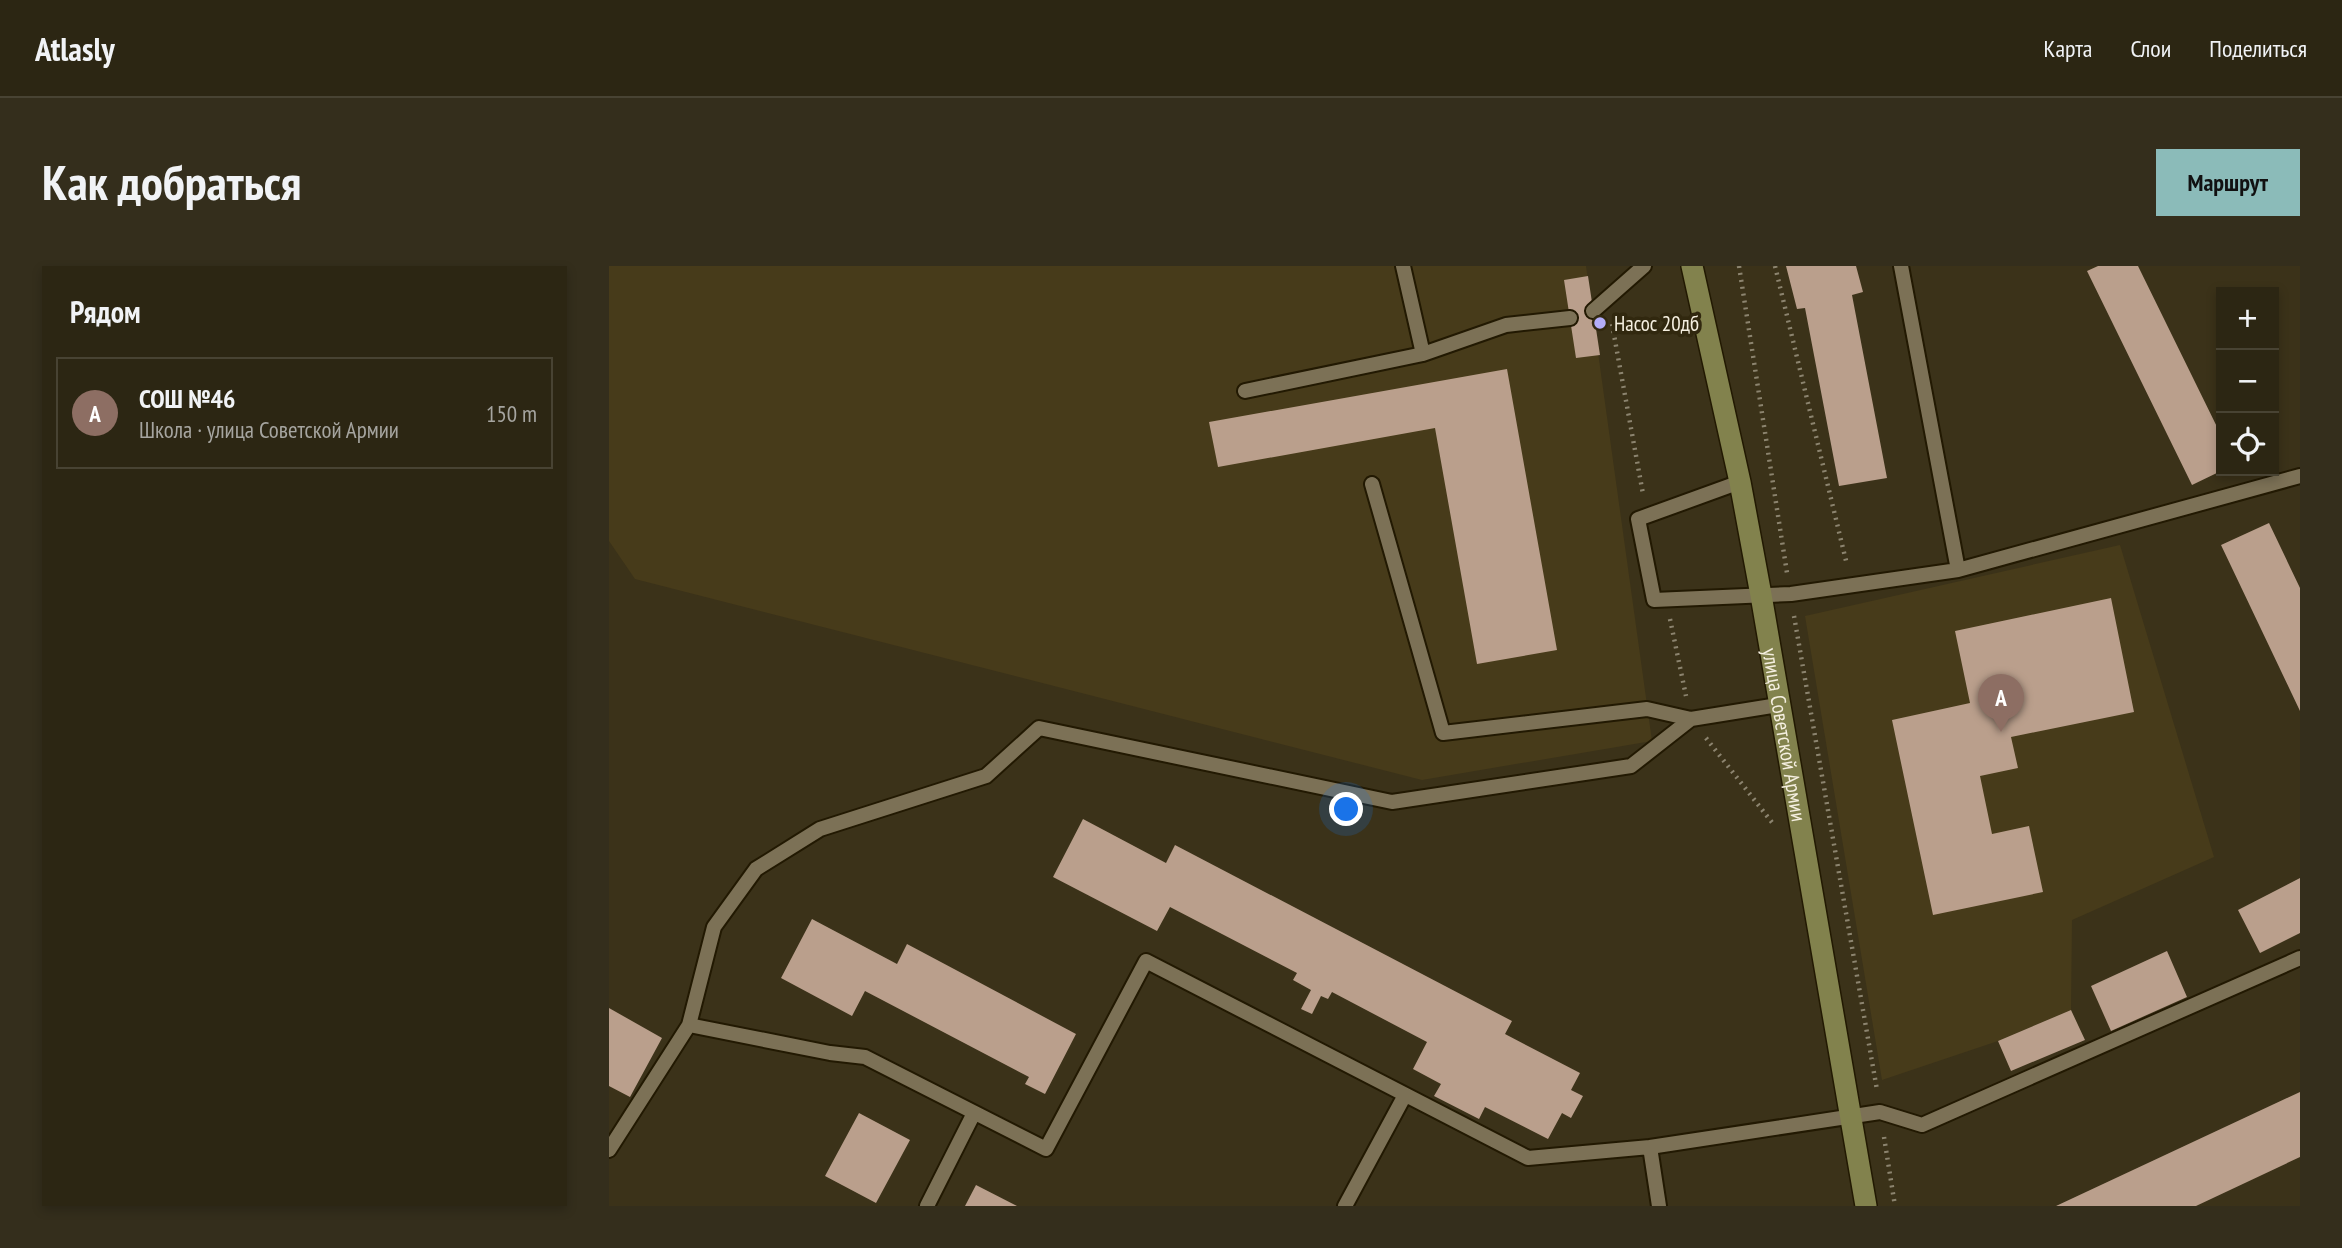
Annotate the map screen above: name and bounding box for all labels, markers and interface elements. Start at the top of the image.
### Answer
text: Atlasly [35,27,115,70]
text: Карта [2044,33,2092,64]
text: Слои [2130,33,2171,64]
text: Поделиться [2209,33,2307,64]
button: Маршрут [2156,149,2300,216]
text: Как добраться [42,150,301,214]
map controls [2216,287,2279,476]
button: + [2216,287,2279,350]
text: Рядом [70,292,141,331]
place label: Насос 20дб [1614,310,1699,337]
marker: Насос 20дб [1592,315,1608,331]
button: − [2216,350,2279,413]
text: СОШ №46 [139,382,235,415]
text: A [89,399,101,428]
text: 150 m [486,399,537,428]
button: locate [2216,413,2279,476]
text: Школа · улица Советской Армии [139,415,399,444]
street label: улица Советской Армии [1757,646,1813,824]
pin: A [1978,674,2024,732]
your location [1329,792,1363,826]

